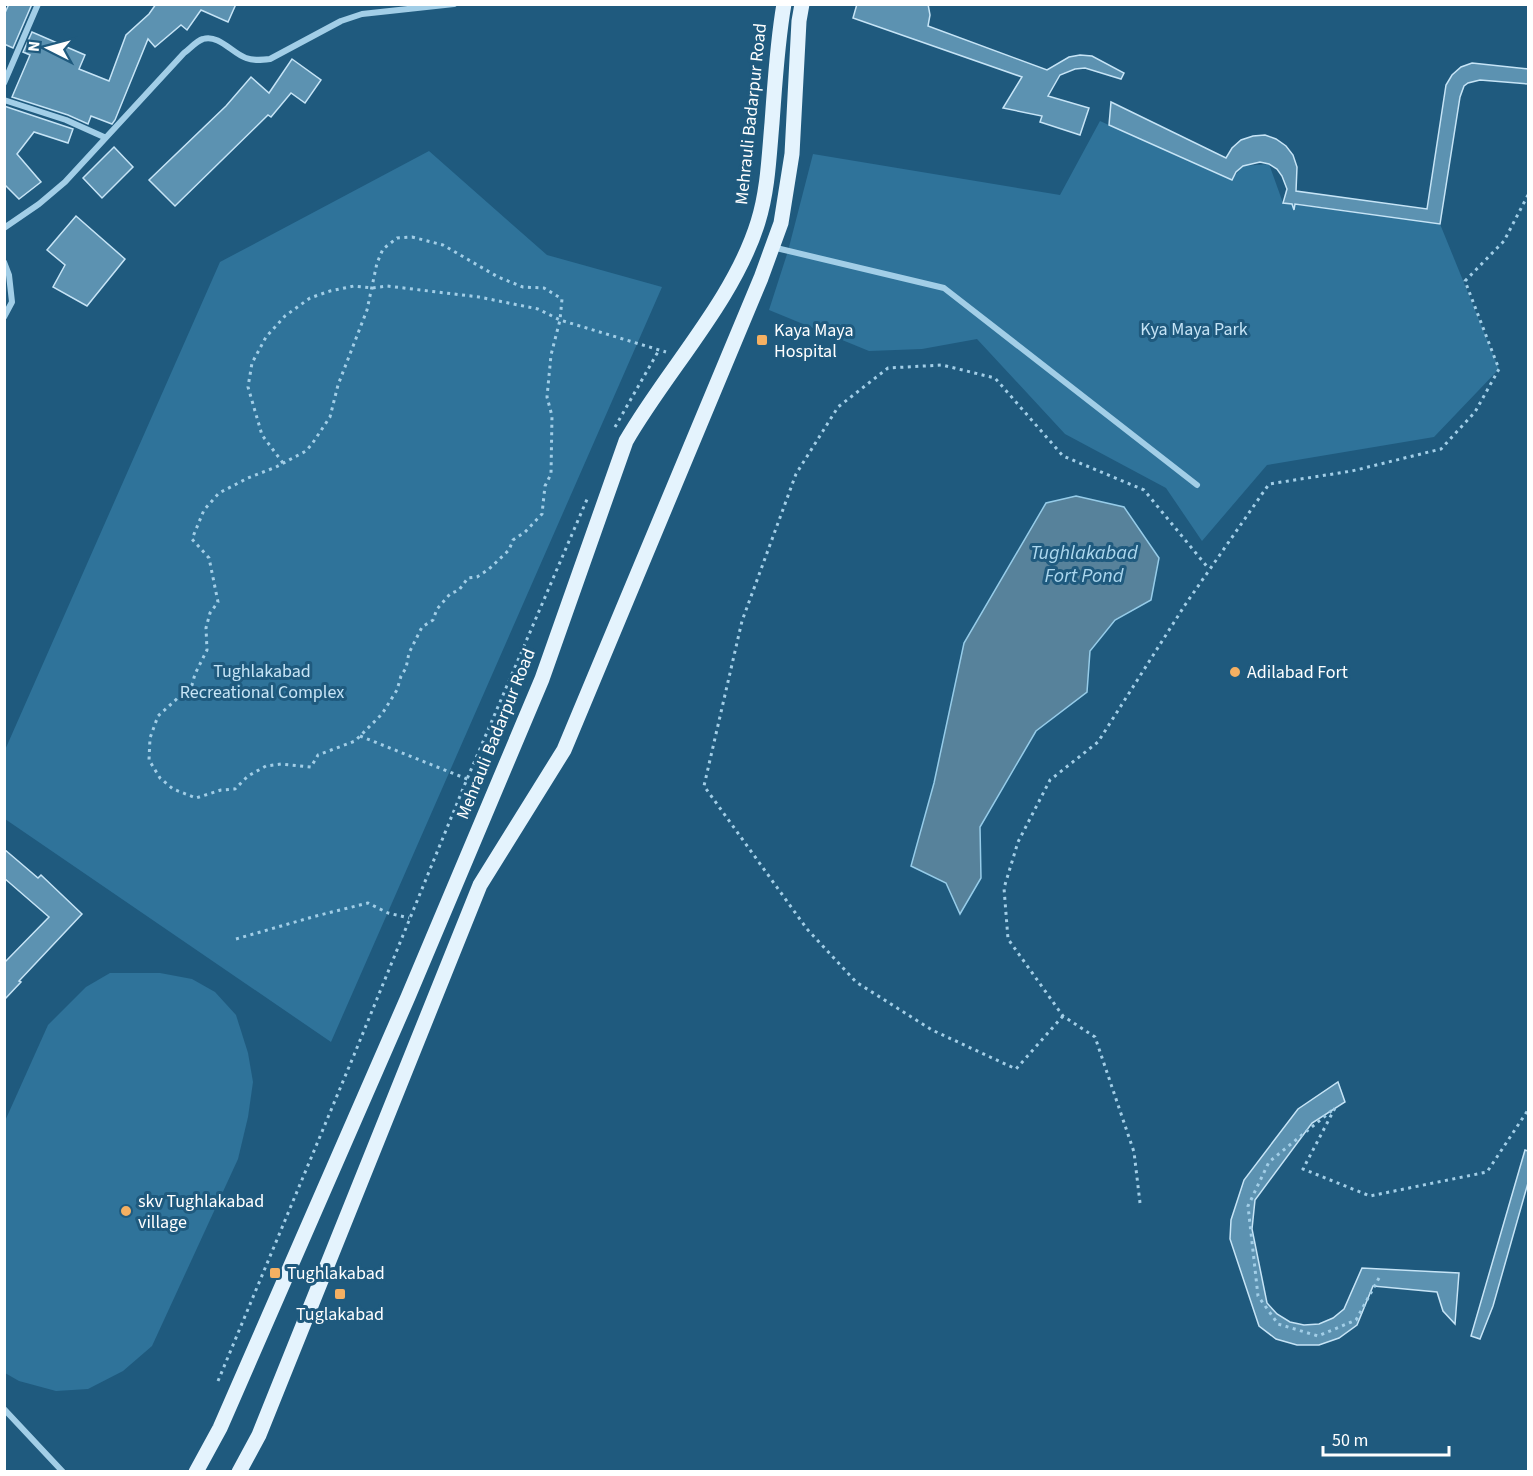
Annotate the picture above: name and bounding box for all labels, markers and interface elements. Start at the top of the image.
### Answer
north arrow [18,18,78,78]
street label: Mehrauli Badarpur Road [729,22,773,206]
text: N [23,40,46,53]
park label: Kya Maya Park [1140,317,1248,342]
place label: Kaya Maya Hospital [774,318,854,364]
marker: Kaya Maya Hospital [755,333,769,347]
water label: Tughlakabad Fort Pond [1030,539,1139,590]
street label: Mehrauli Badarpur Road [450,645,542,823]
park label: Tughlakabad Recreational Complex [180,659,344,705]
place label: Adilabad Fort [1247,660,1348,685]
marker: Adilabad Fort [1228,665,1242,679]
place label: skv Tughlakabad village [138,1189,264,1235]
marker: skv Tughlakabad village [119,1204,133,1218]
place label: Tughlakabad [287,1261,385,1286]
marker: Tughlakabad [268,1266,282,1280]
marker: Tuglakabad [333,1287,347,1301]
place label: Tuglakabad [296,1302,384,1327]
scale bar [1323,1419,1449,1457]
text: 50 m [1332,1428,1368,1453]

